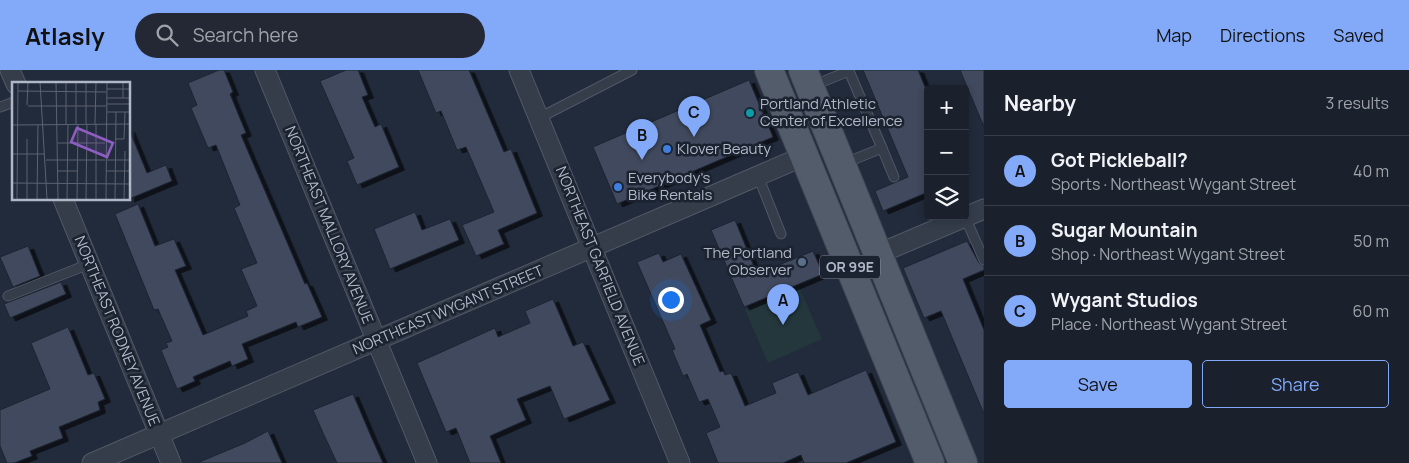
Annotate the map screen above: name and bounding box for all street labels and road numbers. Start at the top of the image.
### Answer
street label: NORTHEAST MALLORY AVENUE [280,123,379,327]
street label: NORTHEAST GARFIELD AVENUE [551,163,650,369]
street label: NORTHEAST RODNEY AVENUE [70,232,165,429]
road number: OR 99E [820,256,880,278]
street label: NORTHEAST WYGANT STREET [349,260,546,359]

